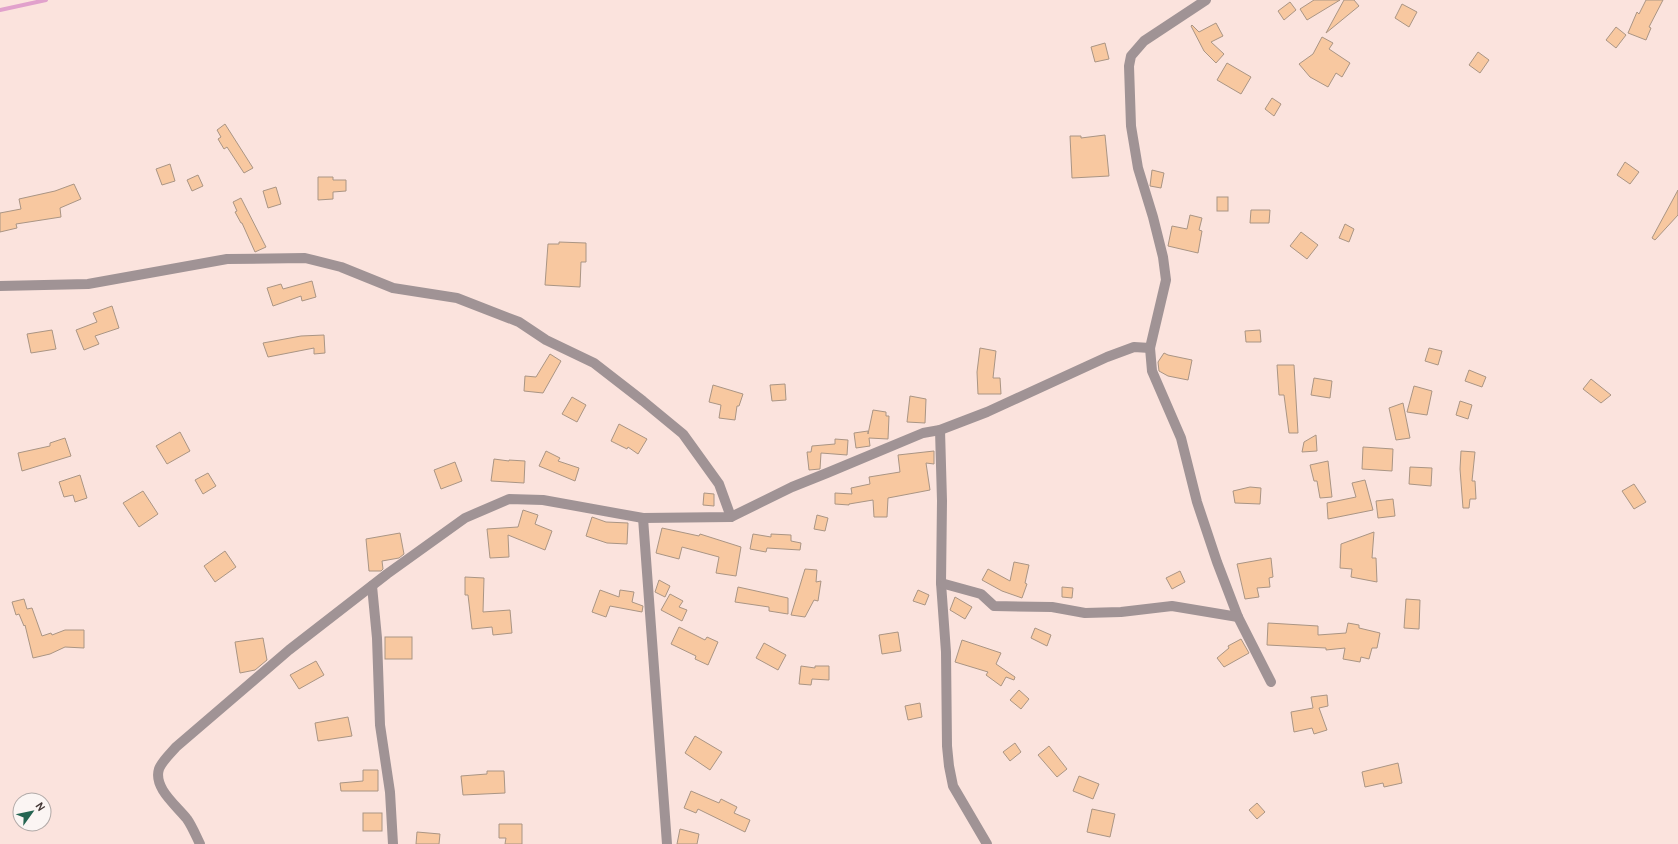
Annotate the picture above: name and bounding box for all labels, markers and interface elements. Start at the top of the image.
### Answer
north arrow [12,792,52,832]
text: N [32,799,48,814]

